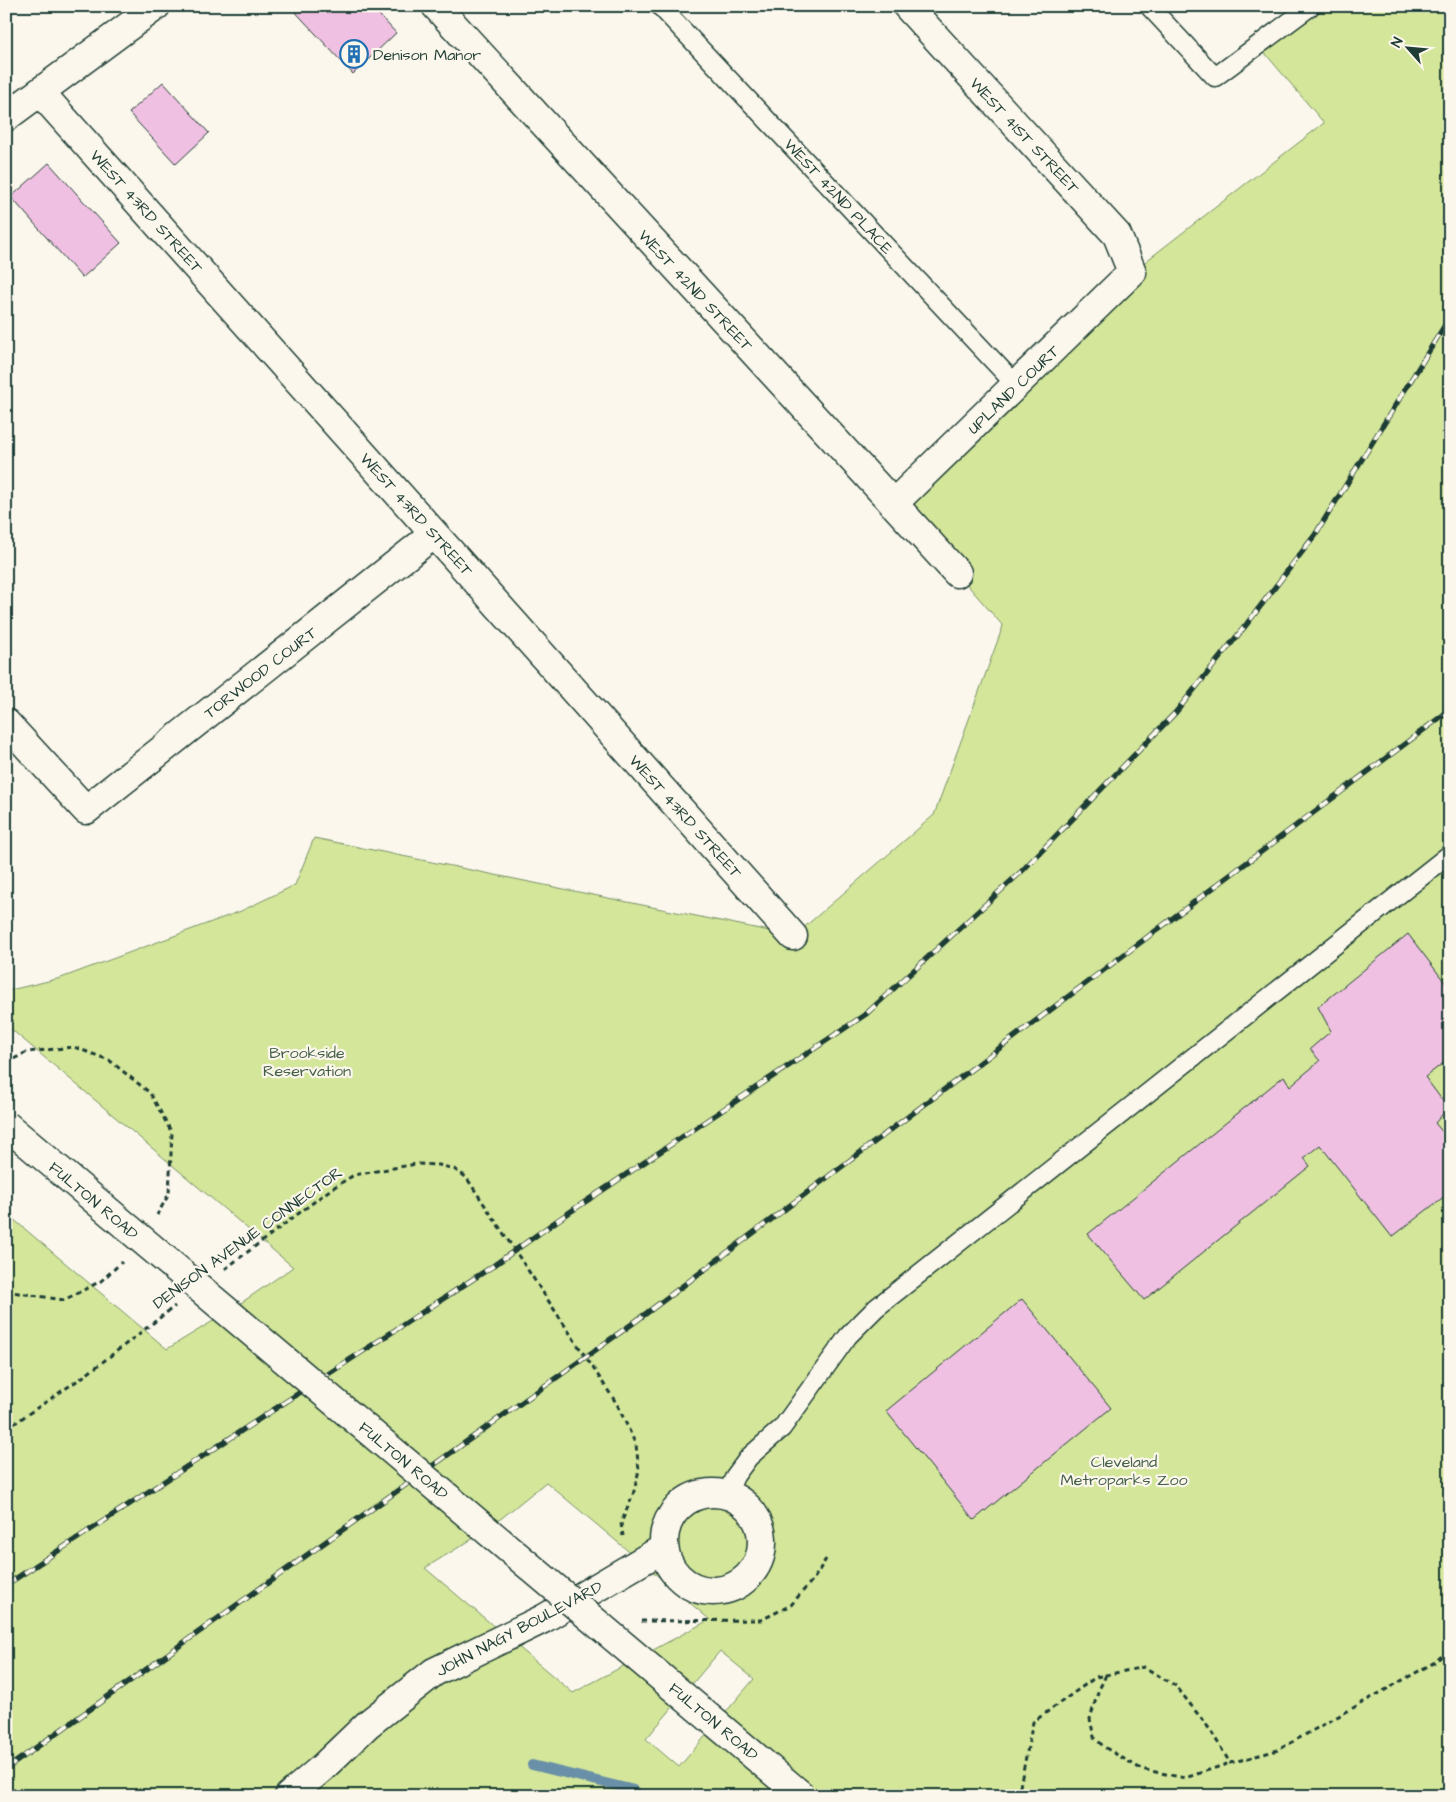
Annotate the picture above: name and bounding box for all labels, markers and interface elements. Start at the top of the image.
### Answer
north arrow [1384,22,1434,72]
text: N [1386,34,1408,51]
building icon: Denison Manor [339,39,369,69]
place label: Denison Manor [373,44,481,66]
street label: WEST 41ST STREET [965,73,1084,199]
street label: WEST 42ND PLACE [779,134,898,260]
street label: WEST 43RD STREET [85,145,208,278]
street label: WEST 42ND STREET [633,225,757,356]
street label: UPLAND COURT [963,340,1064,439]
street label: WEST 43RD STREET [355,448,478,581]
street label: TORWOOD COURT [200,622,322,724]
street label: WEST 43RD STREET [624,750,747,883]
park label: Brookside Reservation [263,1042,351,1082]
street label: FULTON ROAD [44,1157,143,1245]
street label: DENISON AVENUE CONNECTOR [148,1161,347,1314]
street label: FULTON ROAD [354,1417,453,1505]
park label: Cleveland Metroparks Zoo [1061,1451,1187,1491]
street label: JOHN NAGY BOULEVARD [432,1576,606,1682]
street label: FULTON ROAD [664,1678,763,1766]

